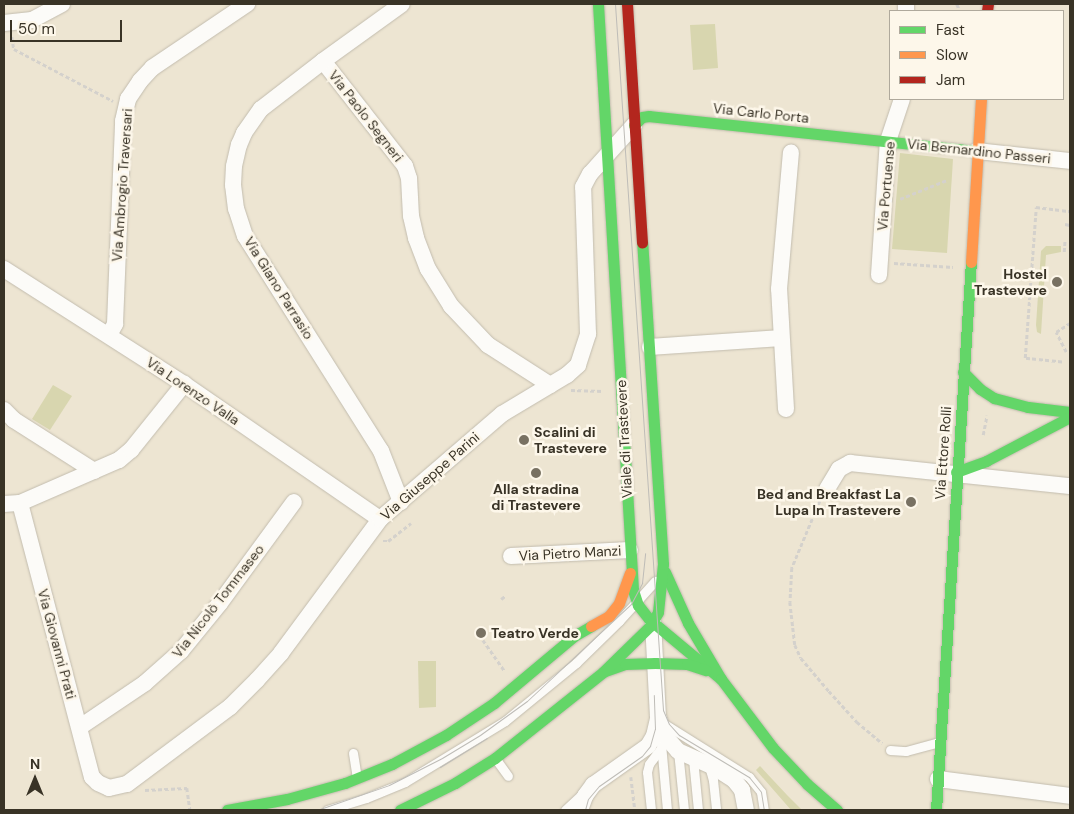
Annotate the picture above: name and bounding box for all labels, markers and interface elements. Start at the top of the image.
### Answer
scale bar [12,10,125,42]
legend [889,10,1064,100]
text: 50 m [18,19,55,39]
text: Fast [936,20,965,40]
text: Slow [936,45,968,65]
street label: Via Paolo Segneri [325,67,407,165]
text: Jam [936,70,965,90]
street label: Via Carlo Porta [712,100,810,126]
street label: Via Ambrogio Traversari [108,108,136,262]
street label: Via Bernardino Passeri [906,135,1052,167]
street label: Via Portuense [874,141,898,231]
street label: Via Giano Parrasio [241,234,317,342]
place label: Hostel Trastevere [974,266,1047,298]
marker: Hostel Trastevere [1051,276,1063,288]
street label: Via Lorenzo Valla [143,354,243,428]
street label: Viale di Trastevere [613,379,635,499]
street label: Via Ettore Rolli [931,406,955,500]
place label: Scalini di Trastevere [534,424,607,457]
street label: Via Giuseppe Parini [377,428,483,524]
marker: Scalini di Trastevere [518,434,530,446]
marker: Alla stradina di Trastevere [530,467,542,479]
place label: Alla stradina di Trastevere [491,481,581,514]
place label: Bed and Breakfast La Lupa In Trastevere [757,486,901,518]
marker: Bed and Breakfast La Lupa In Trastevere [905,496,917,508]
street label: Via Nicolò Tommaseo [168,541,268,661]
street label: Via Pietro Manzi [518,542,622,564]
street label: Via Giovanni Prati [34,587,80,701]
place label: Teatro Verde [491,625,579,641]
marker: Teatro Verde [475,627,487,639]
north arrow [10,754,60,804]
text: N [30,755,40,773]

